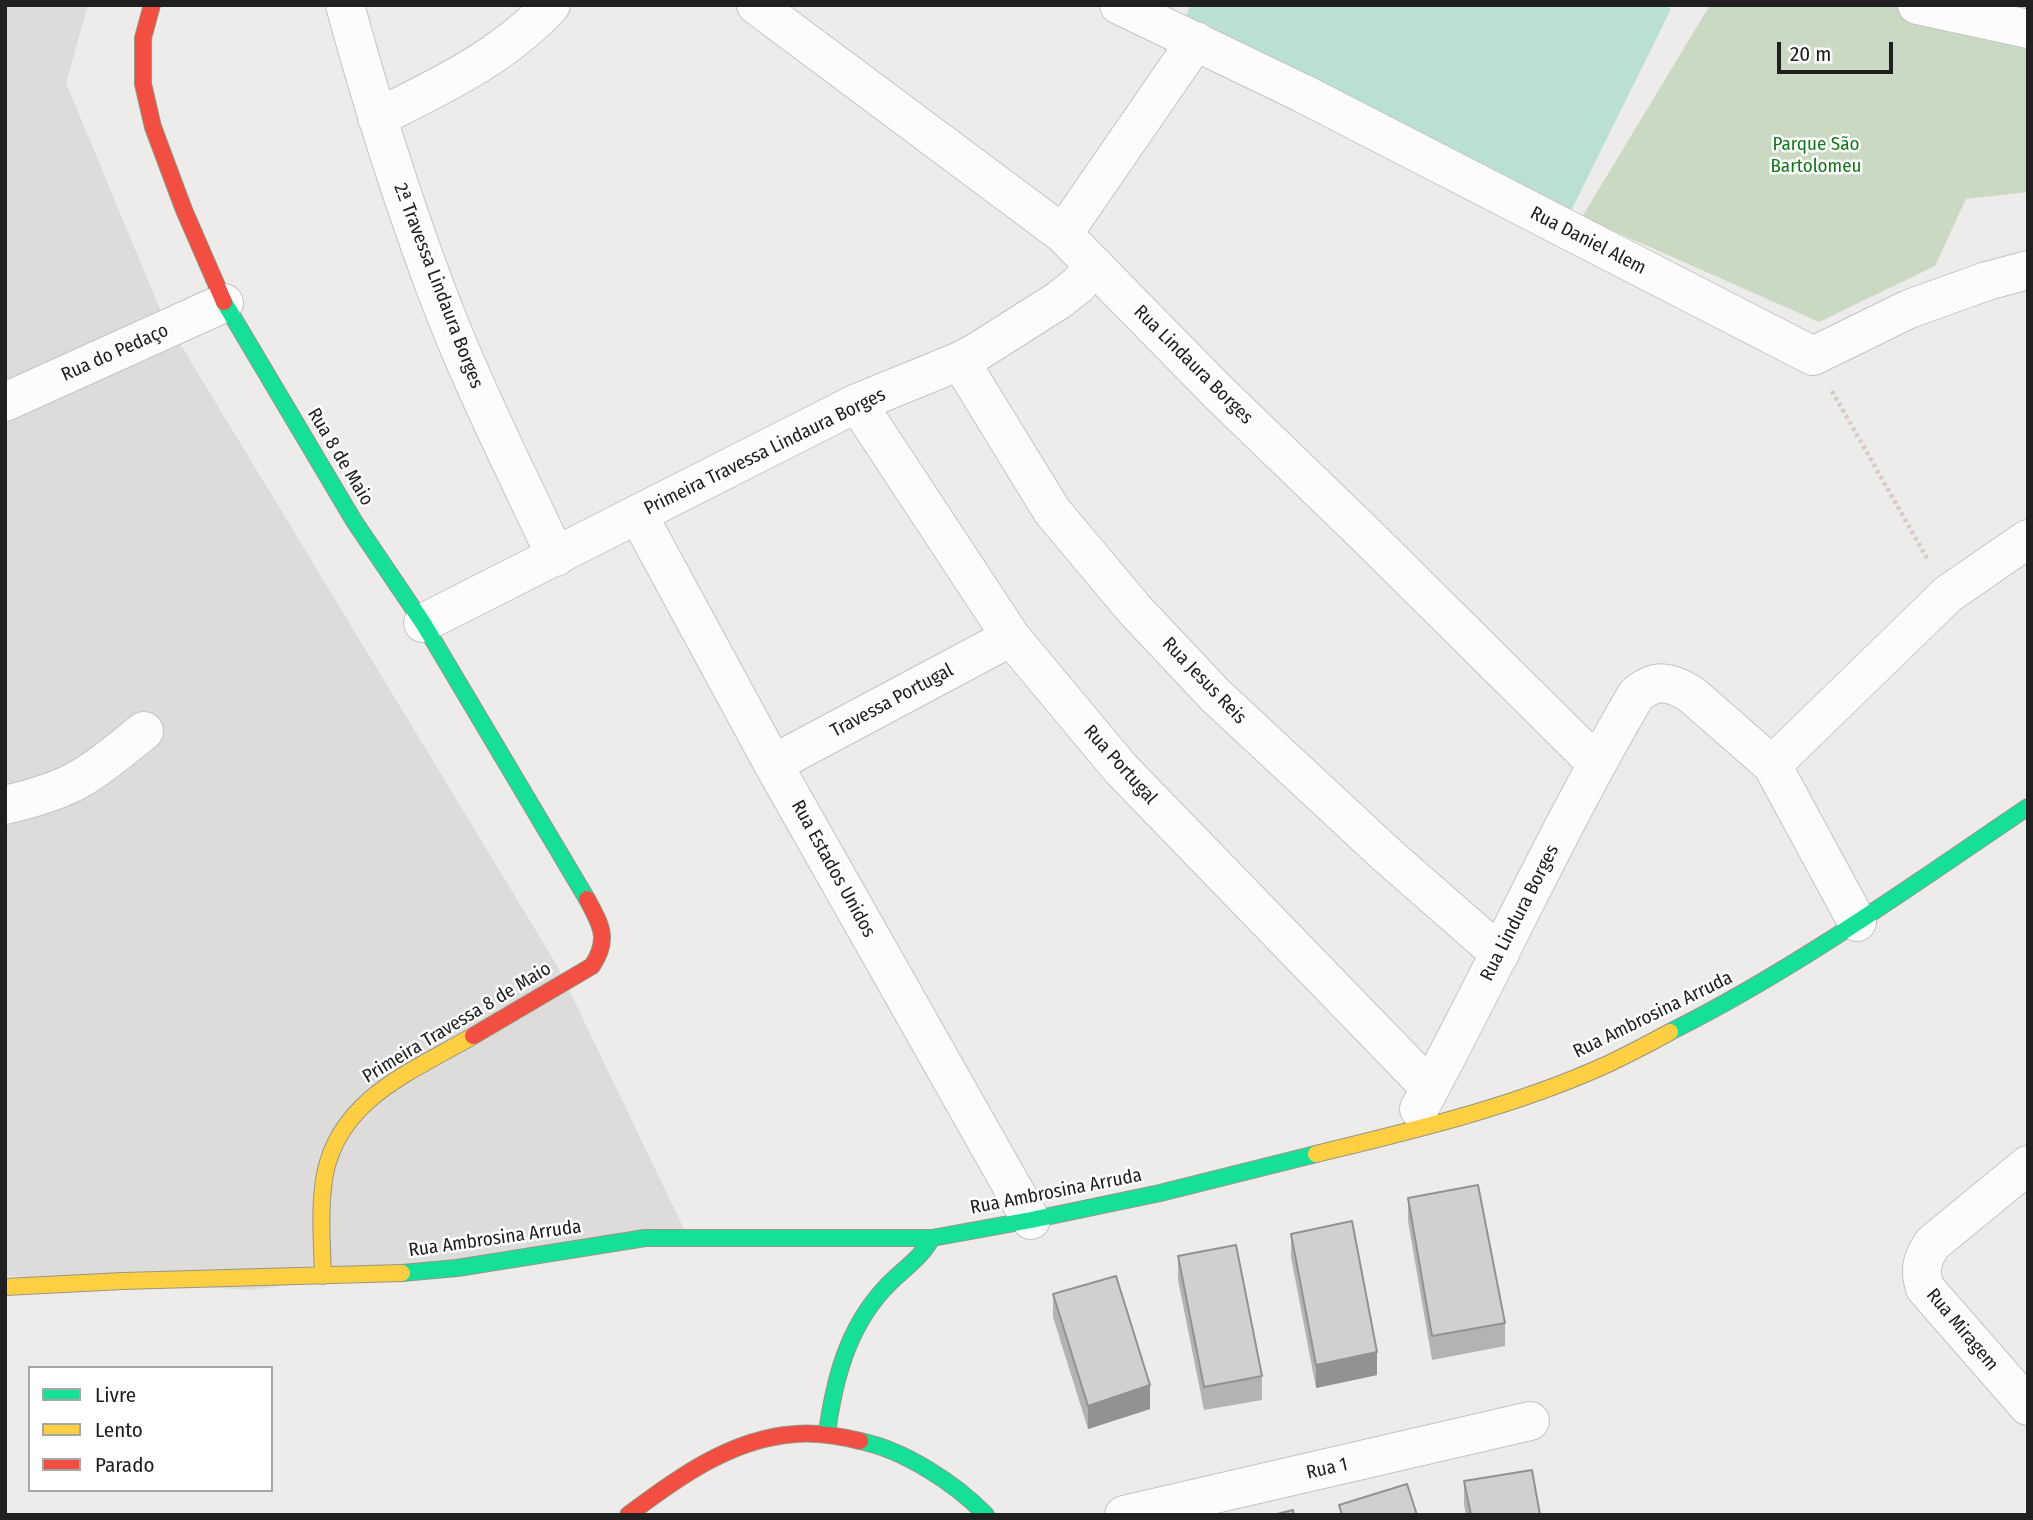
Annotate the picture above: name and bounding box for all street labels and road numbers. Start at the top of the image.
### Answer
street label: 2ª Travessa Lindaura Borges [388,180,488,392]
street label: Rua Daniel Alem [1526,202,1650,280]
street label: Rua Lindaura Borges [1129,301,1257,429]
street label: Rua do Pedaço [58,319,172,387]
street label: Primeira Travessa Lindaura Borges [641,384,889,520]
street label: Rua 8 de Maio [302,404,378,510]
street label: Rua Jesus Reis [1157,633,1251,729]
street label: Travessa Portugal [827,659,957,743]
street label: Rua Portugal [1078,721,1162,809]
street label: Rua Estados Unidos [786,796,880,942]
street label: Rua Lindura Borges [1476,841,1564,985]
street label: Primeira Travessa 8 de Maio [359,958,555,1088]
street label: Rua Ambrosina Arruda [1570,967,1736,1063]
street label: Rua Ambrosina Arruda [968,1164,1144,1220]
street label: Rua Ambrosina Arruda [407,1216,583,1262]
street label: Rua Miragem [1921,1284,2003,1376]
street label: Rua 1 [1304,1453,1350,1485]

